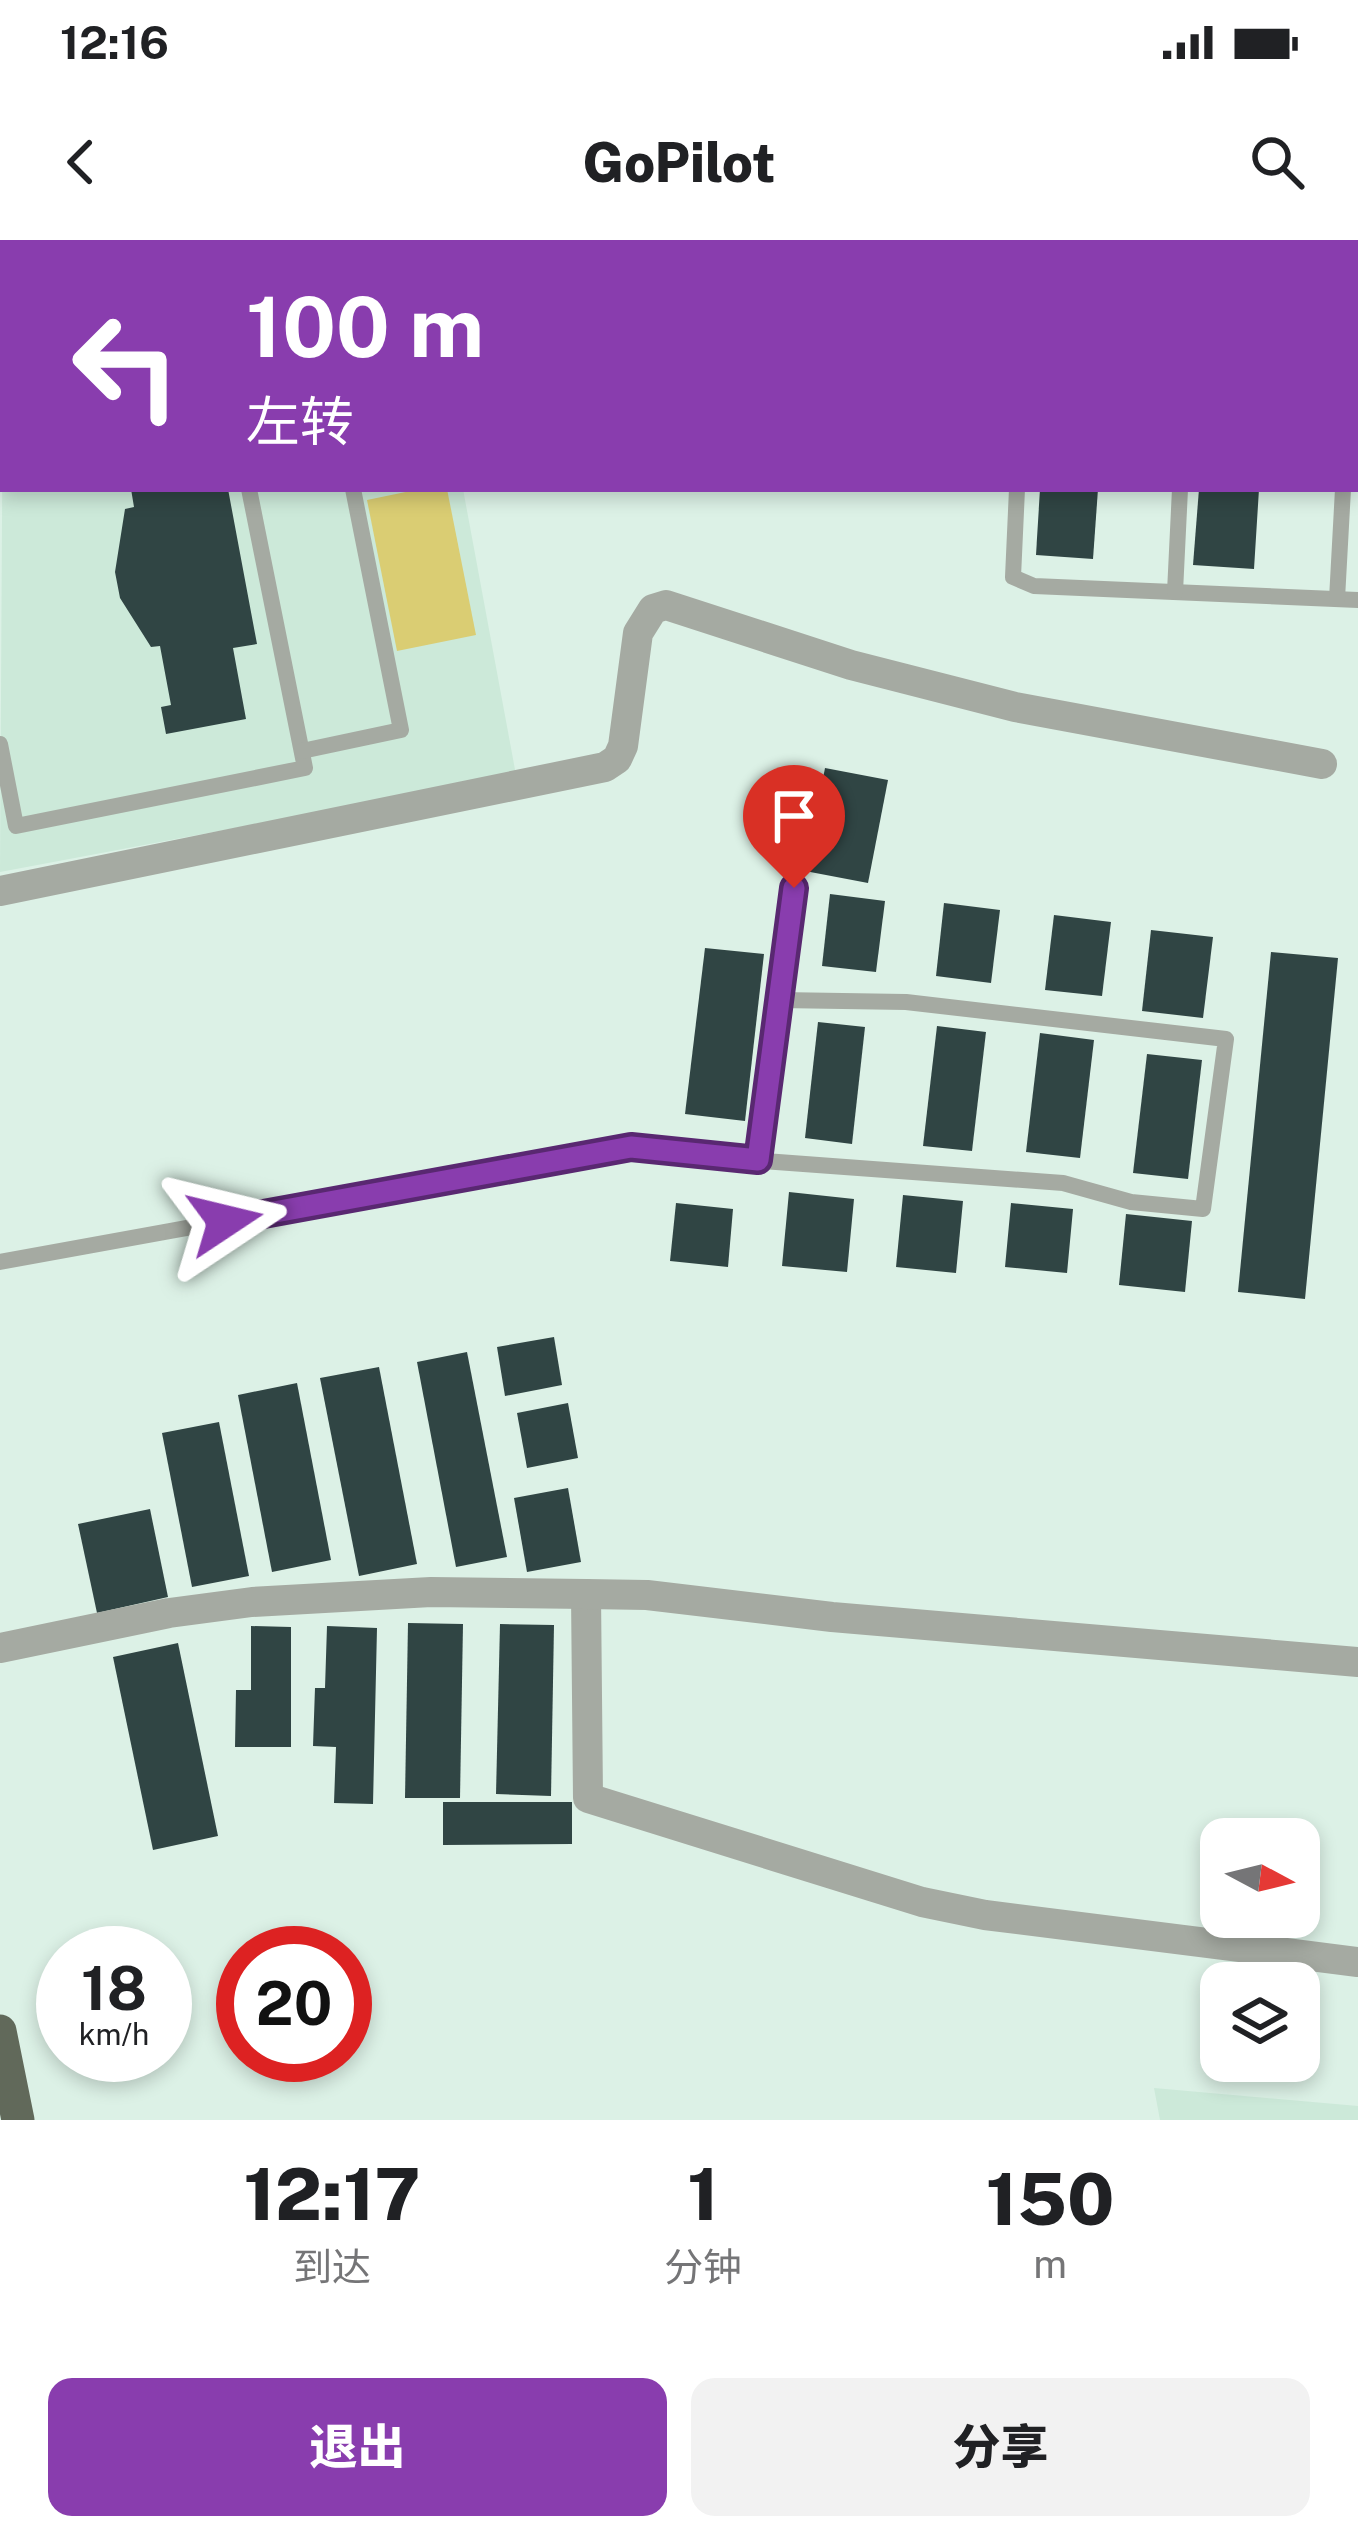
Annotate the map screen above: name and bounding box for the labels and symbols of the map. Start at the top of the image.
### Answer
pin [743,765,845,888]
position arrow [162,1158,288,1284]
north arrow [1200,1818,1320,1938]
speed limit sign: 20 [216,1926,372,2082]

